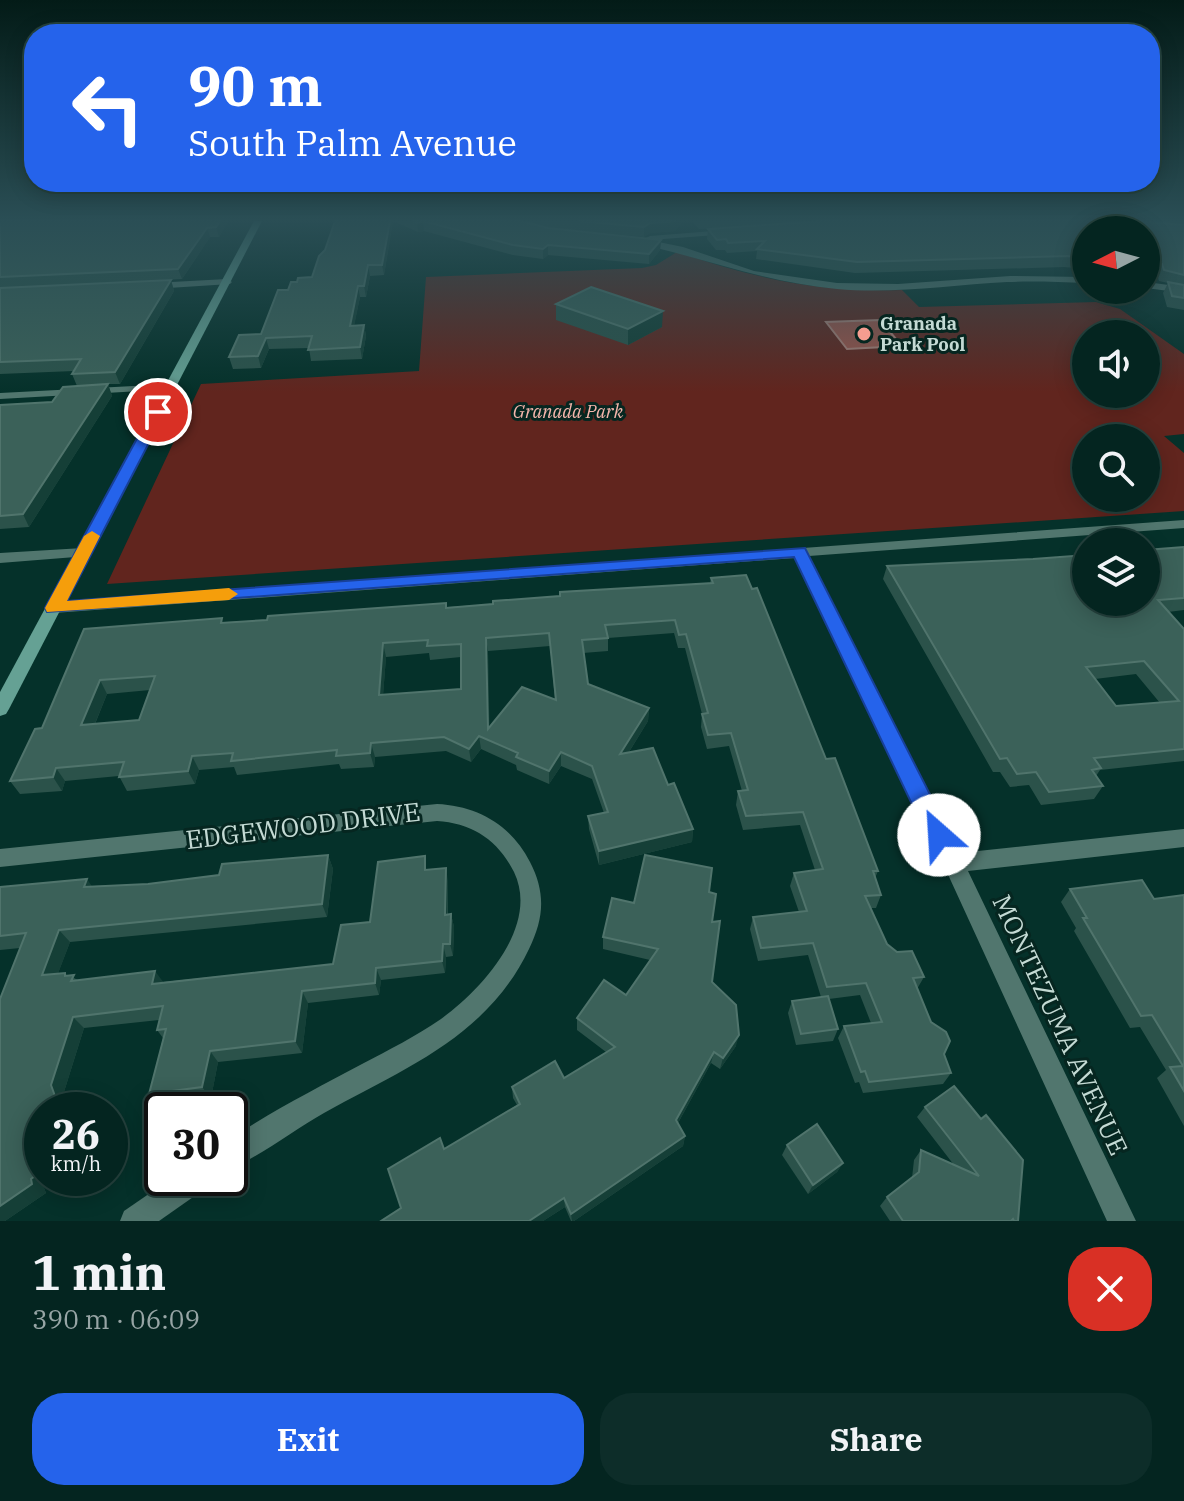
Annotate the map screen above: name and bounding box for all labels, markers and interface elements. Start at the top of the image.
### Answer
text: 90 m [188,49,323,121]
icon: left [56,56,160,160]
text: South Palm Avenue [188,119,517,166]
north arrow [1072,216,1160,304]
map controls [1072,216,1160,616]
place label: Granada Park Pool [880,312,965,356]
button: sound [1072,320,1160,408]
marker: Granada Park Pool [855,325,873,343]
pin [124,378,192,446]
icon: arrive [136,390,180,434]
park label: Granada Park [513,400,624,423]
button: search [1072,424,1160,512]
button: layers [1072,528,1160,616]
position arrow [897,793,981,877]
street label: EDGEWOOD DRIVE [184,794,422,856]
street label: MONTEZUMA AVENUE [986,889,1136,1160]
speed limit sign: 30 [144,1092,248,1196]
text: 26 [52,1108,100,1160]
text: km/h [51,1150,101,1177]
text: 1 min [32,1241,166,1303]
button: close [1068,1247,1152,1331]
text: 390 m · 06:09 [32,1302,200,1336]
button: Exit [32,1393,584,1485]
button: Share [600,1393,1152,1485]

